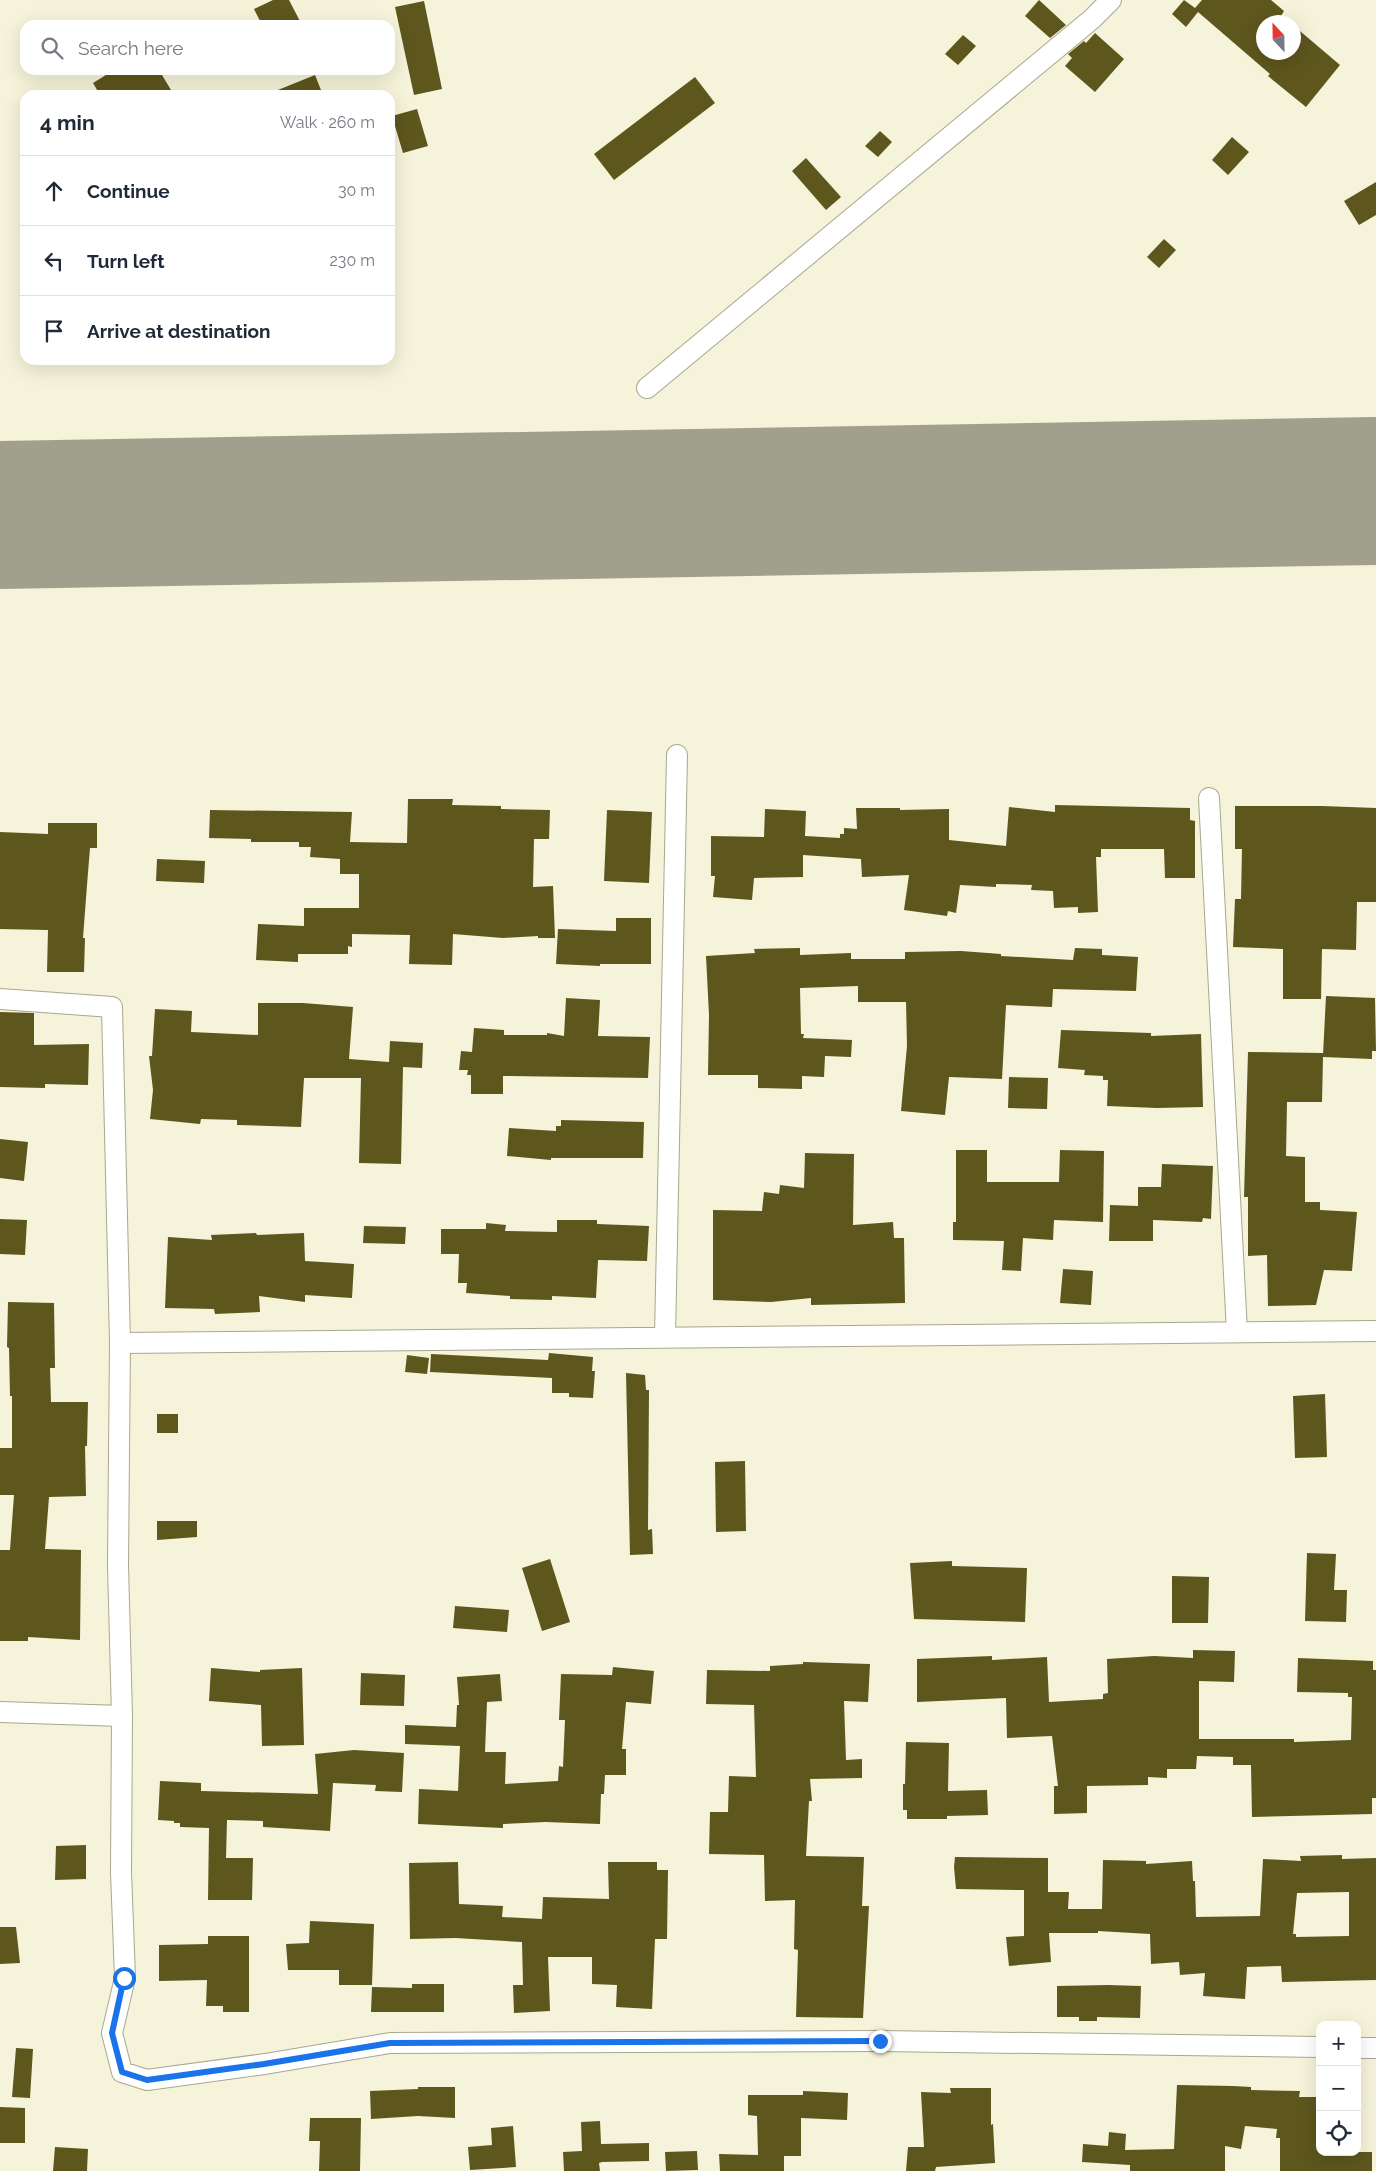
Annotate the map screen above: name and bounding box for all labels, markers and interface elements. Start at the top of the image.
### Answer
north arrow [1256,15,1301,60]
search box [20,20,395,75]
icon: search [38,34,66,62]
text: Search here [78,37,184,59]
text: 4 min [40,110,95,135]
text: Walk · 260 m [280,113,375,132]
icon: ahead [40,177,68,205]
text: Continue [87,180,170,202]
text: 30 m [338,181,375,200]
icon: left [40,247,68,275]
text: Turn left [87,250,164,272]
text: 230 m [330,251,375,270]
icon: arrive [40,317,68,345]
text: Arrive at destination [87,320,271,342]
route start [113,1967,136,1990]
map controls [1316,2021,1361,2156]
button: + [1316,2021,1361,2066]
route end [869,2030,892,2053]
button: − [1316,2066,1361,2111]
button: locate [1316,2111,1361,2156]

